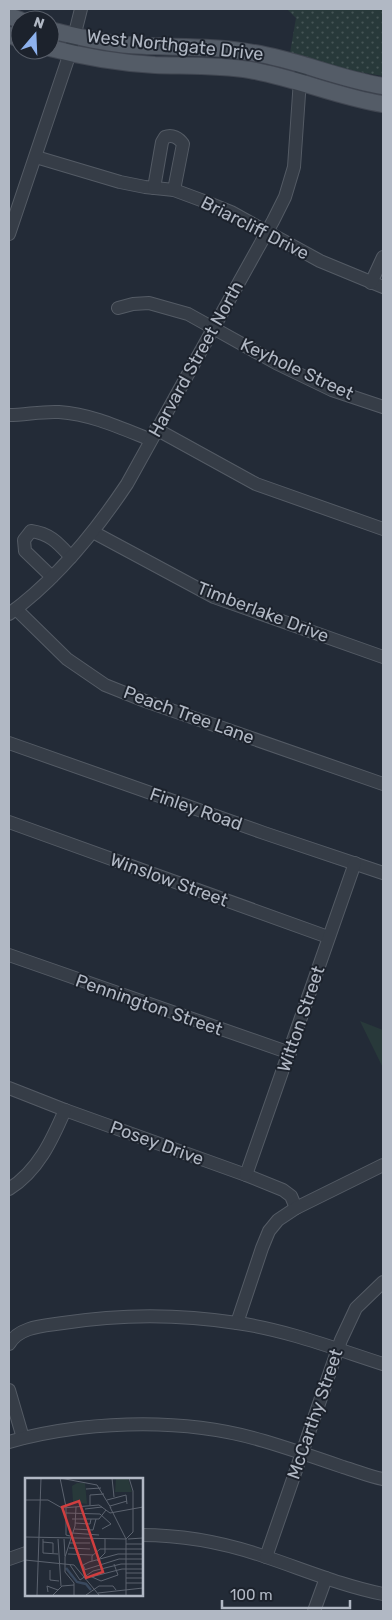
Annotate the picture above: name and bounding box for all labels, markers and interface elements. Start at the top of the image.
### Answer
north arrow [10,10,60,60]
text: N [32,14,47,33]
street label: West Northgate Drive [85,25,265,65]
street label: Briarcliff Drive [197,191,313,265]
street label: Harvard Street North [144,277,248,441]
street label: Keyhole Street [237,333,357,405]
street label: Timberlake Drive [194,577,332,647]
street label: Peach Tree Lane [121,681,257,749]
street label: Finley Road [147,783,245,835]
street label: Winslow Street [107,848,231,912]
street label: Witton Street [273,963,329,1075]
street label: Pennington Street [73,970,225,1040]
street label: Posey Drive [107,1116,207,1170]
street label: McCarthy Street [282,1346,348,1482]
inset map [25,1478,142,1595]
scale bar [222,1578,350,1610]
text: 100 m [230,1586,272,1604]

